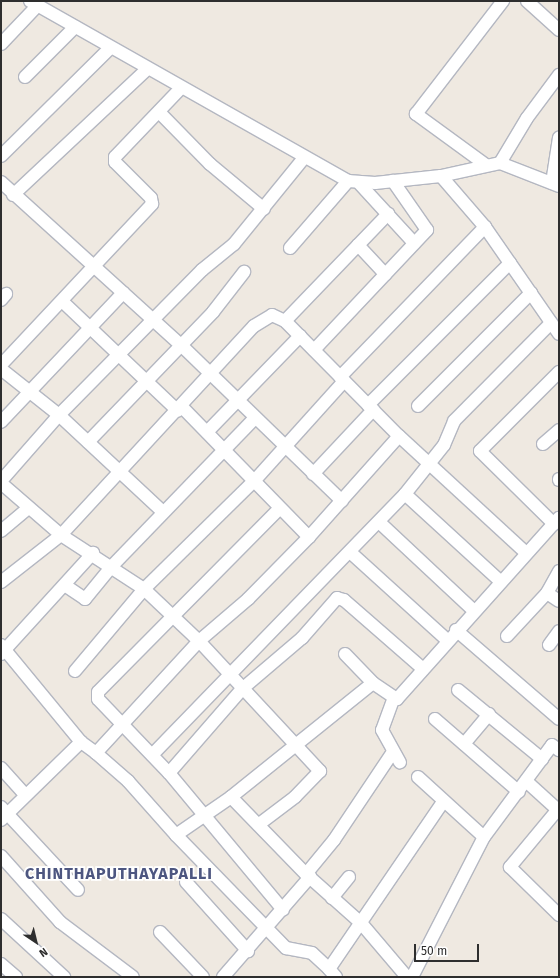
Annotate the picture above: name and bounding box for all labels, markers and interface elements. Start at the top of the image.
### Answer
district label: CHINTHAPUTHAYAPALLI [25,864,213,884]
north arrow [16,922,56,962]
scale bar [416,936,481,962]
text: 50 m [421,944,447,958]
text: N [36,945,50,960]

